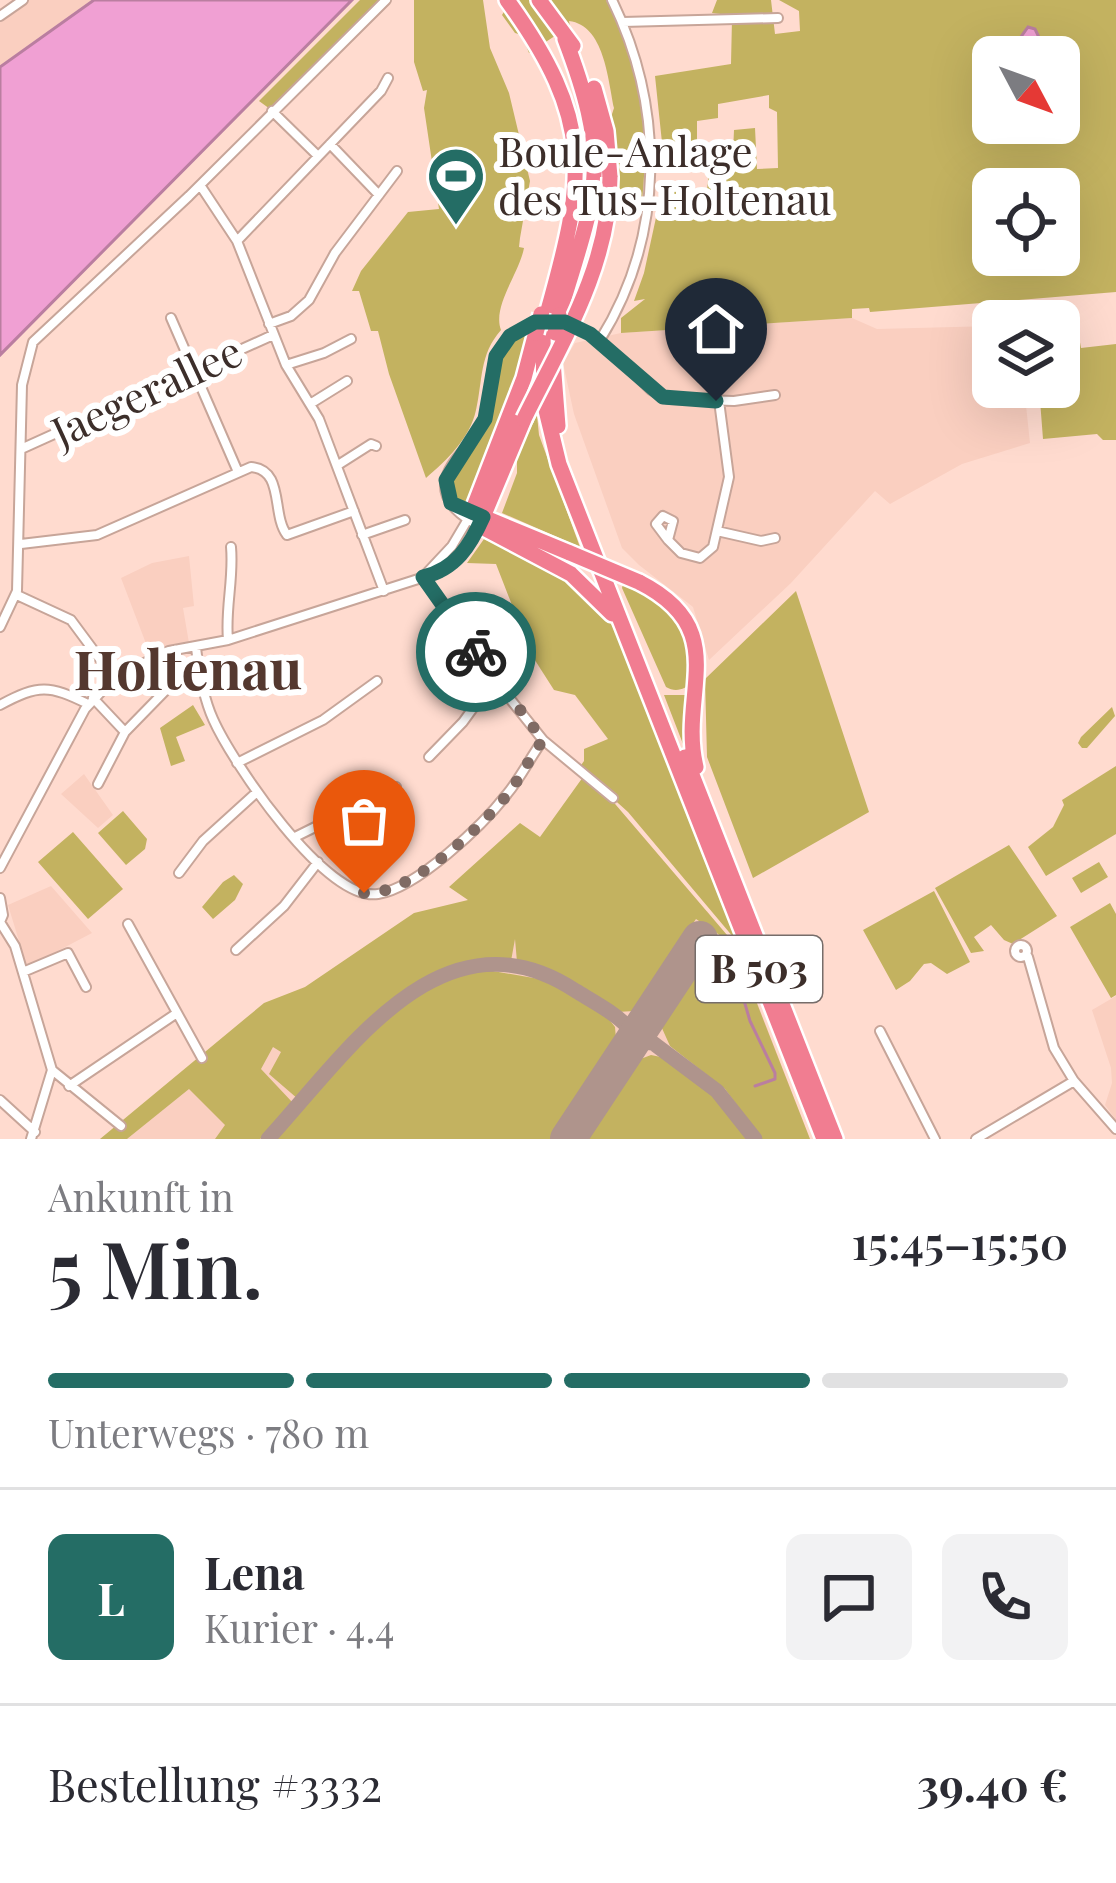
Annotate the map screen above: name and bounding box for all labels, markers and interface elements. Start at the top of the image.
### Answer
north arrow [972,36,1080,144]
map controls [972,36,1080,408]
place label: Boule-Anlage des Tus-Holtenau [498,122,831,226]
sports icon: Boule-Anlage des Tus-Holtenau [425,145,487,227]
button: locate [972,168,1080,276]
pin [665,278,767,401]
icon: home [683,296,749,362]
button: layers [972,300,1080,408]
street label: Jaegerallee [41,322,250,459]
courier [416,592,536,712]
icon: bike [443,619,509,685]
district label: Holtenau [74,632,302,704]
pin [313,770,415,893]
icon: bag [331,788,397,854]
road number: B 503 [696,936,822,1002]
text: Ankunft in [48,1170,234,1222]
text: 15:45–15:50 [851,1211,1068,1271]
text: 5 Min. [48,1215,263,1319]
text: Unterwegs · 780 m [48,1406,369,1458]
button: chat [786,1534,912,1660]
button: phone [942,1534,1068,1660]
text: Lena [204,1541,305,1601]
text: L [97,1567,125,1627]
text: Kurier · 4.4 [204,1601,394,1653]
text: Bestellung #3332 [48,1753,382,1813]
text: 39.40 € [917,1753,1068,1813]

